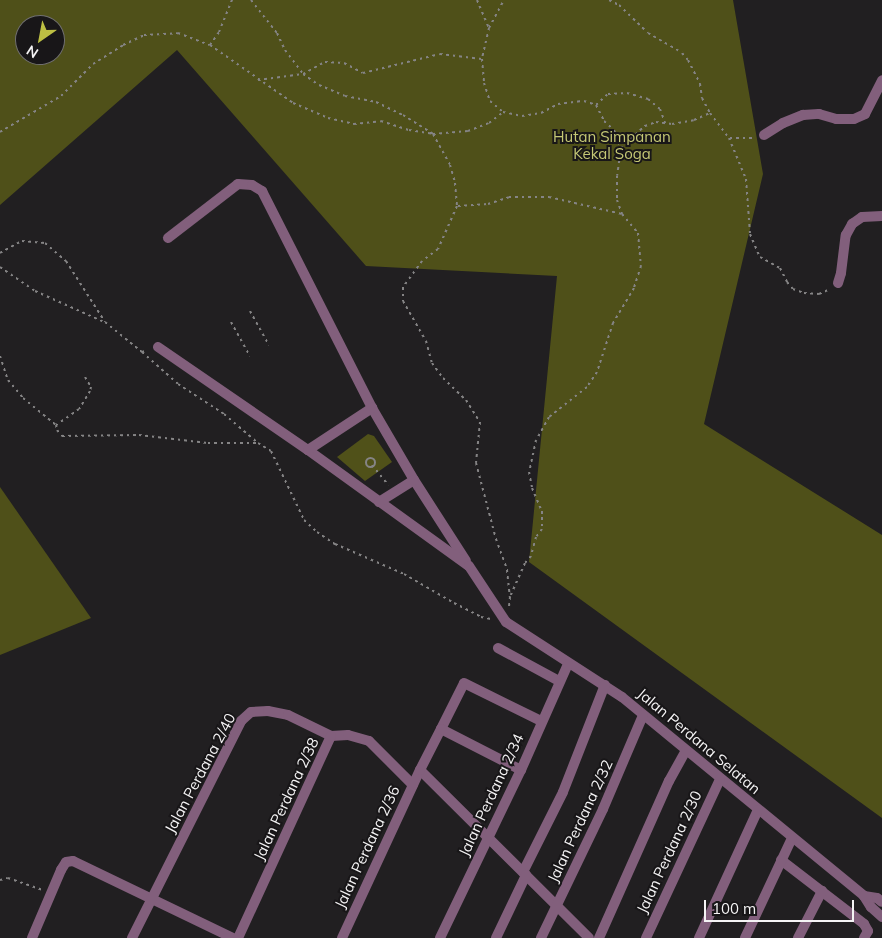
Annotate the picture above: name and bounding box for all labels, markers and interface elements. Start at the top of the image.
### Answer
north arrow [15,15,65,65]
text: N [23,41,42,62]
park label: Hutan Simpanan Kekal Soga [553,127,671,162]
street label: Jalan Perdana Selatan [634,684,764,798]
street label: Jalan Perdana 2/40 [161,710,239,836]
street label: Jalan Perdana 2/34 [455,731,527,859]
street label: Jalan Perdana 2/38 [250,735,322,863]
street label: Jalan Perdana 2/32 [544,757,616,885]
street label: Jalan Perdana 2/36 [331,783,403,911]
street label: Jalan Perdana 2/30 [633,788,705,916]
scale bar [707,890,857,922]
text: 100 m [712,899,756,918]

